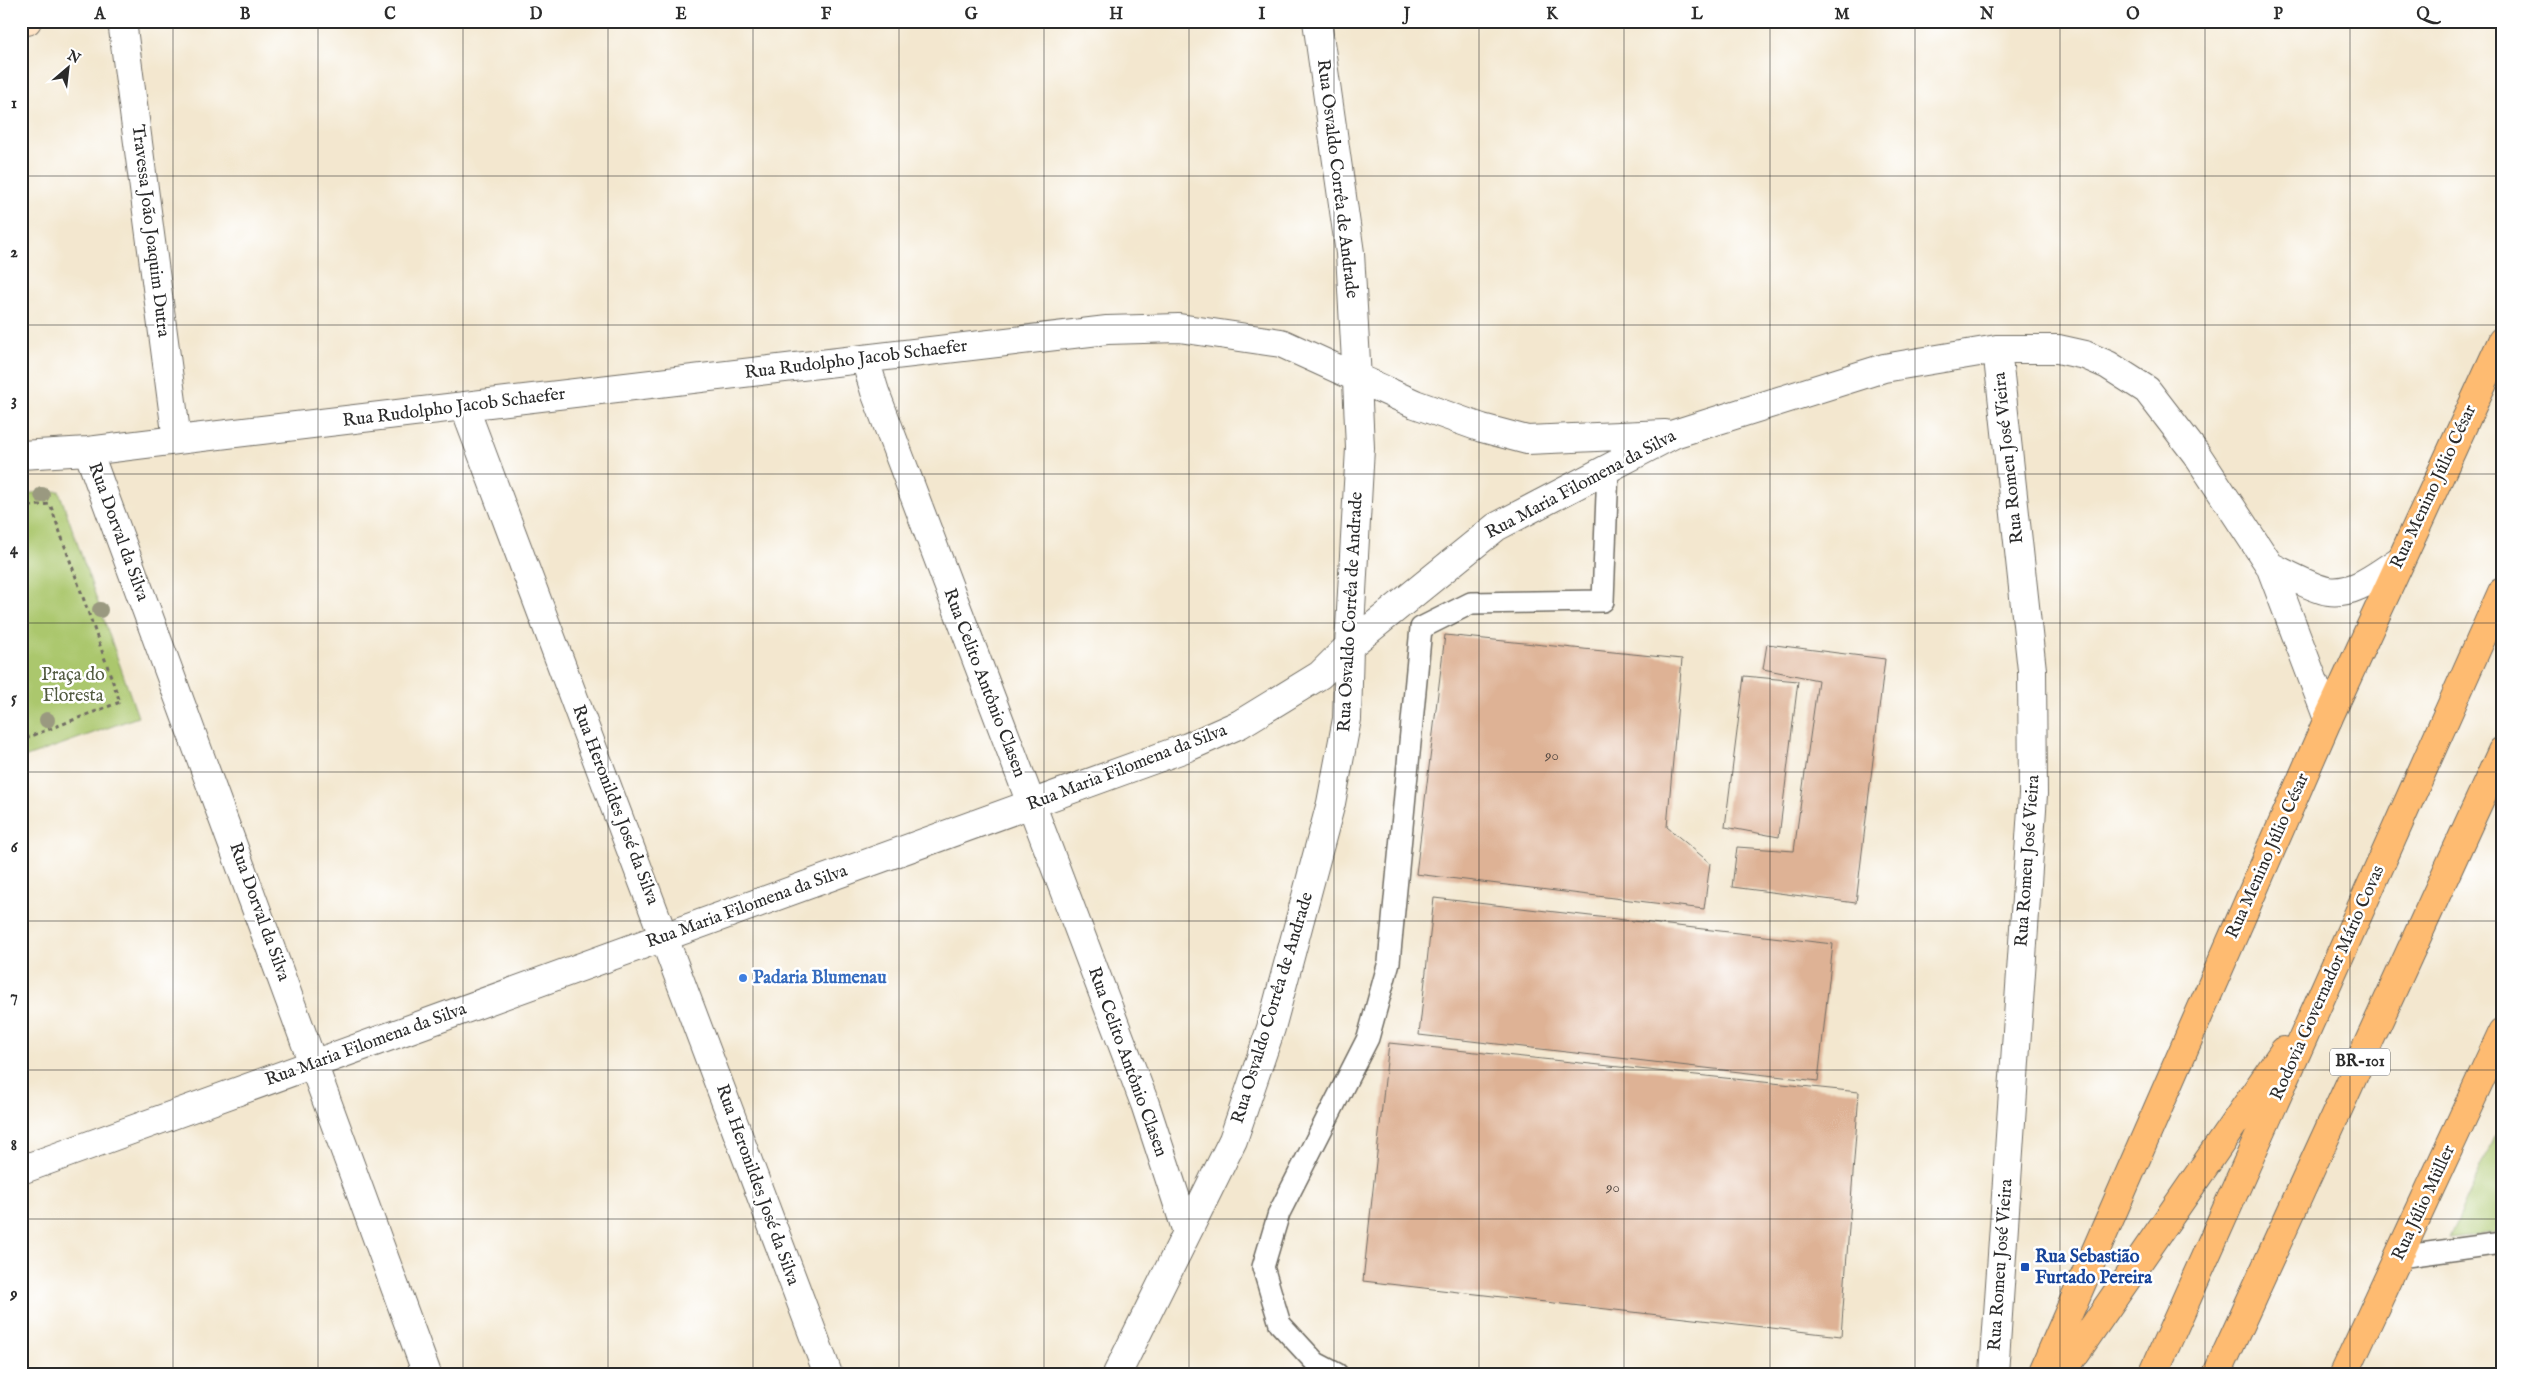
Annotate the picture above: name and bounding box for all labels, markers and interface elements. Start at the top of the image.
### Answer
text: A [94,5,107,25]
text: B [240,5,251,25]
text: C [384,5,396,25]
text: D [530,5,543,25]
text: E [675,5,687,25]
text: F [821,5,832,25]
text: G [965,5,978,25]
text: H [1109,5,1123,25]
text: I [1259,5,1266,25]
text: J [1402,5,1411,25]
text: K [1546,5,1559,25]
text: L [1691,5,1703,25]
text: M [1834,5,1850,25]
text: N [1979,5,1994,25]
text: O [2126,5,2140,25]
text: P [2273,5,2283,25]
text: Q [2416,5,2441,25]
north arrow [42,42,92,92]
text: N [63,46,83,68]
street label: Rua Osvaldo Corrêa de Andrade [1311,58,1363,300]
text: 1 [11,94,17,114]
street label: Travessa João Joaquim Dutra [126,123,174,339]
text: 2 [10,243,18,263]
street label: Rua Rudolpho Jacob Schaefer [743,335,969,385]
street label: Rua Romeu José Vieira [1989,371,2029,545]
street label: Rua Rudolpho Jacob Schaefer [341,383,567,433]
text: 3 [11,391,17,411]
street label: Rua Menino Júlio César [2386,401,2482,573]
street label: Rua Maria Filomena da Silva [1482,425,1680,545]
street label: Rua Dorval da Silva [82,460,154,605]
street label: Rua Osvaldo Corrêa de Andrade [1333,491,1369,733]
text: 4 [10,540,19,560]
street label: Rua Celito Antônio Clasen [937,585,1031,781]
park label: Praça do Floresta [41,664,105,708]
text: 5 [11,689,17,709]
street label: Rua Heronildes José da Silva [566,702,664,909]
street label: Rua Maria Filomena da Silva [1024,719,1230,817]
house number: 90 [1544,746,1559,765]
street label: Rua Menino Júlio César [2221,769,2315,942]
street label: Rua Romeu José Vieira [2011,774,2045,948]
text: 6 [11,838,19,858]
street label: Rua Dorval da Silva [223,840,295,985]
street label: Rua Maria Filomena da Silva [643,860,851,954]
street label: Rodovia Governador Mário Covas [2266,862,2390,1104]
street label: Rua Osvaldo Corrêa de Andrade [1227,890,1319,1126]
street label: Rua Celito Antônio Clasen [1082,964,1172,1160]
place label: Padaria Blumenau [753,967,887,990]
marker: Padaria Blumenau [737,972,749,984]
text: 7 [10,987,18,1007]
street label: Rua Maria Filomena da Silva [262,998,470,1092]
road number: BR-101 [2330,1048,2390,1076]
street label: Rua Heronildes José da Silva [710,1081,804,1289]
text: 8 [11,1136,17,1156]
street label: Rua Júlio Müller [2387,1141,2461,1264]
house number: 90 [1605,1178,1620,1197]
street label: Rua Romeu José Vieira [1984,1178,2018,1352]
place label: Rua Sebastião Furtado Pereira [2035,1246,2153,1290]
marker: Rua Sebastião Furtado Pereira [2019,1261,2031,1273]
text: 9 [10,1285,18,1305]

